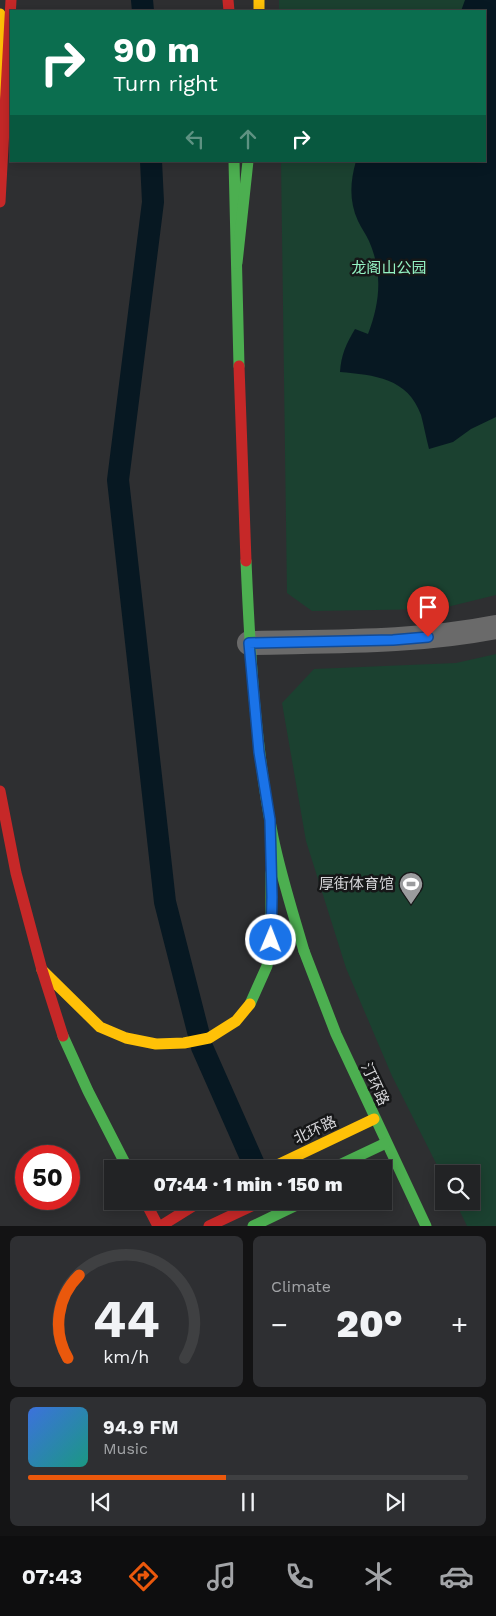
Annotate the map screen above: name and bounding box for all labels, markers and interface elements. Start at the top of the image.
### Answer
text: 90 m [113,29,200,71]
icon: right [30,30,95,95]
text: Turn right [113,71,218,96]
icon: left [181,125,209,153]
icon: ahead [234,125,262,153]
icon: right [287,125,315,153]
park label: 龙阁山公园 [351,259,427,277]
pin [407,586,449,637]
icon: arrive [414,593,442,621]
sports icon: 厚街体育馆 [398,871,424,905]
place label: 厚街体育馆 [319,875,394,893]
position arrow [244,913,296,965]
street label: 汀环路 [357,1060,393,1108]
street label: 北环路 [291,1112,339,1148]
speed limit sign: 50 [15,1145,80,1210]
map controls [435,1165,480,1210]
button: search [435,1165,480,1210]
text: 07:44 · 1 min · 150 m [154,1173,342,1196]
text: Climate [271,1277,331,1296]
text: 44 [93,1289,160,1350]
text: 20° [336,1302,403,1346]
text: − [271,1308,288,1341]
text: + [451,1308,468,1341]
text: km/h [103,1346,150,1367]
text: 94.9 FM [103,1416,178,1439]
text: Music [103,1439,148,1458]
icon: previous [87,1488,115,1516]
icon: pause [234,1488,262,1516]
icon: next [381,1488,409,1516]
icon: directions [126,1559,161,1594]
icon: music [204,1559,239,1594]
icon: phone [282,1559,317,1594]
icon: climate [361,1559,396,1594]
icon: car [439,1559,474,1594]
text: 07:43 [22,1564,82,1589]

